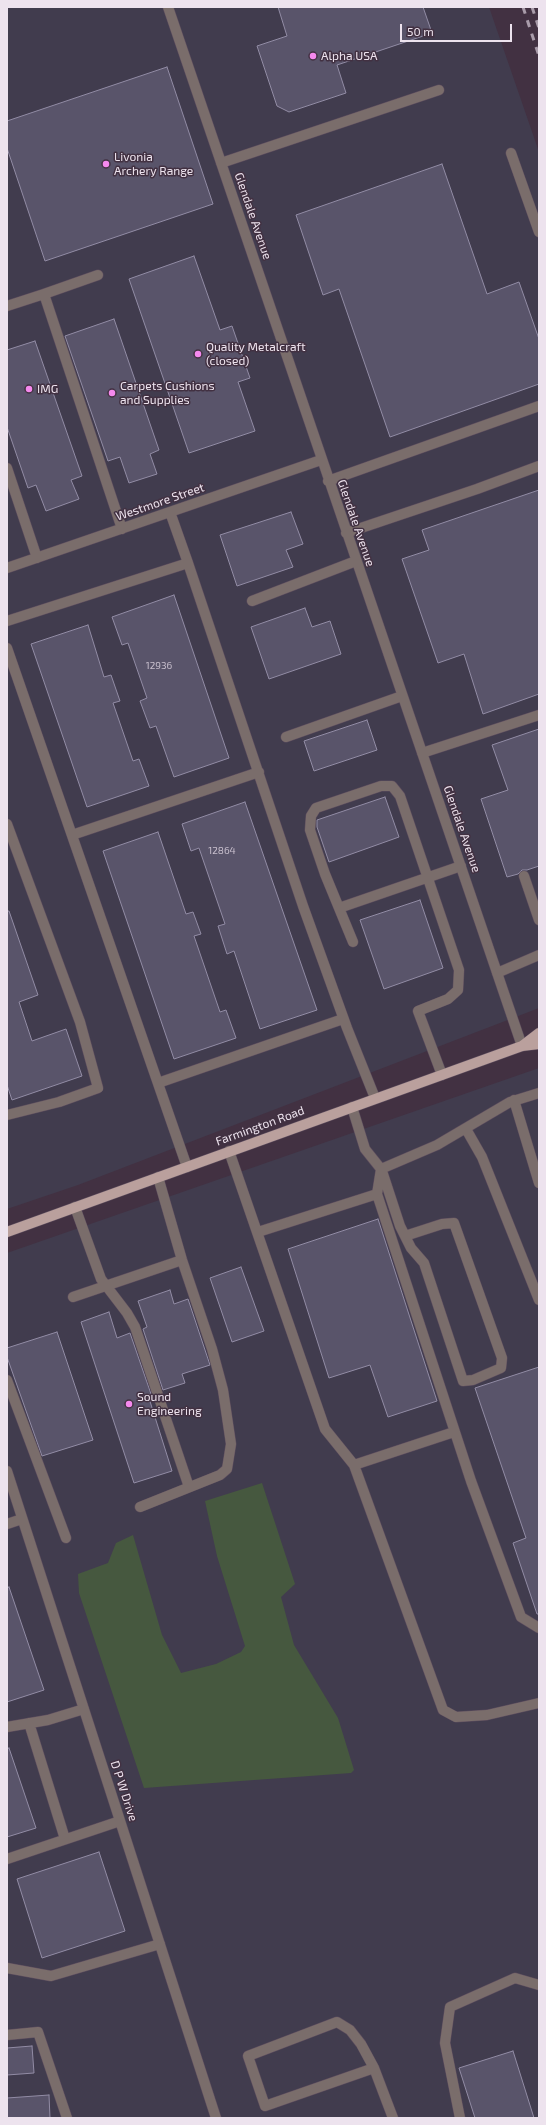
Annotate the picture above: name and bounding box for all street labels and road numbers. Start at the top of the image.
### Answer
street label: Glendale Avenue [231,171,275,261]
street label: Glendale Avenue [334,478,378,568]
street label: Westmore Street [114,480,206,524]
street label: Glendale Avenue [440,784,484,874]
street label: Farmington Road [214,1103,306,1149]
street label: D P W Drive [107,1759,141,1823]

